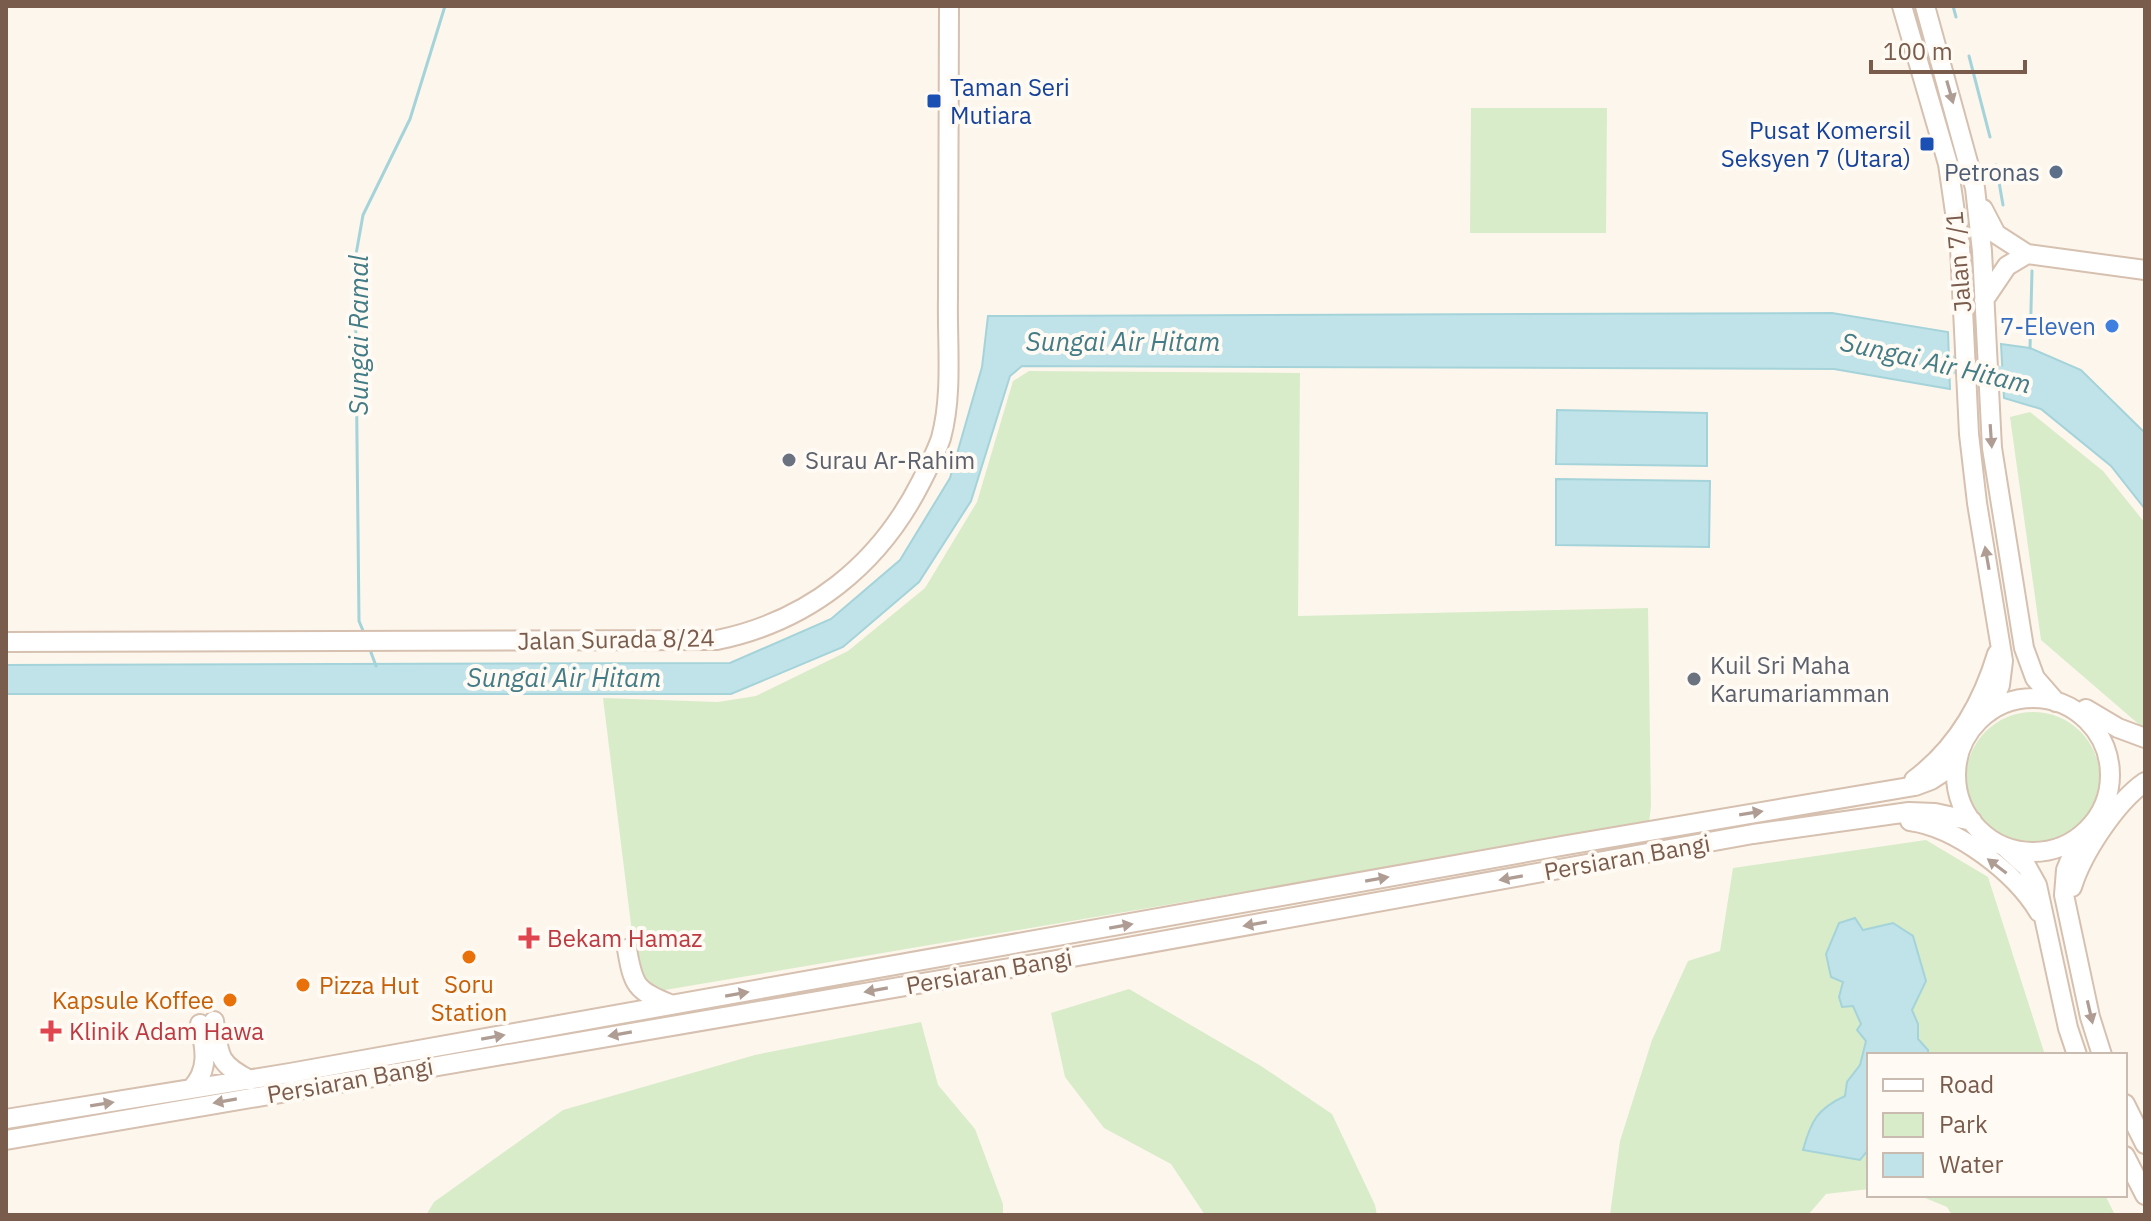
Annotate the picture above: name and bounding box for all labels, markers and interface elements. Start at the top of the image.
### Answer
scale bar [1871,24,2025,74]
text: 100 m [1883,35,1953,67]
place label: Taman Seri Mutiara [950,71,1070,131]
one-way arrow [1944,81,1957,105]
marker: Taman Seri Mutiara [925,92,943,110]
place label: Pusat Komersil Seksyen 7 (Utara) [1721,114,1911,174]
marker: Pusat Komersil Seksyen 7 (Utara) [1918,135,1936,153]
place label: Petronas [1944,156,2040,188]
marker: Petronas [2047,163,2065,181]
street label: Jalan 7/1 [1938,210,1978,314]
water label: Sungai Ramal [341,255,375,415]
place label: 7-Eleven [2000,310,2096,342]
marker: 7-Eleven [2103,317,2121,335]
water label: Sungai Air Hitam [1026,324,1220,358]
water label: Sungai Air Hitam [1837,324,2035,400]
one-way arrow [1985,424,1998,449]
place label: Surau Ar-Rahim [805,444,975,476]
marker: Surau Ar-Rahim [780,451,798,469]
one-way arrow [1980,546,1992,571]
street label: Jalan Surada 8/24 [517,621,715,657]
place label: Kuil Sri Maha Karumariamman [1710,649,1890,709]
water label: Sungai Air Hitam [467,660,661,694]
marker: Kuil Sri Maha Karumariamman [1685,670,1703,688]
one-way arrow [1739,807,1764,819]
street label: Persiaran Bangi [1541,827,1713,887]
one-way arrow [1987,858,2007,874]
one-way arrow [1498,872,1523,884]
one-way arrow [1365,873,1390,885]
one-way arrow [1109,919,1134,931]
one-way arrow [1242,919,1267,931]
place label: Bekam Hamaz [547,922,703,954]
marker: Bekam Hamaz [518,927,540,949]
street label: Persiaran Bangi [903,941,1075,1001]
marker: Soru Station [460,948,478,966]
place label: Soru Station [431,968,507,1028]
place label: Pizza Hut [319,969,419,1001]
marker: Pizza Hut [294,976,312,994]
place label: Kapsule Koffee [52,984,214,1016]
one-way arrow [863,984,888,997]
one-way arrow [725,987,750,999]
marker: Kapsule Koffee [221,991,239,1009]
one-way arrow [2084,1000,2096,1025]
place label: Klinik Adam Hawa [69,1015,264,1047]
marker: Klinik Adam Hawa [40,1020,62,1042]
one-way arrow [607,1028,632,1040]
one-way arrow [480,1031,505,1043]
street label: Persiaran Bangi [264,1050,436,1110]
legend [1867,1053,2127,1197]
text: Road [1939,1068,1994,1100]
one-way arrow [213,1095,238,1108]
one-way arrow [90,1097,115,1109]
text: Park [1939,1108,1988,1140]
text: Water [1939,1148,2003,1180]

